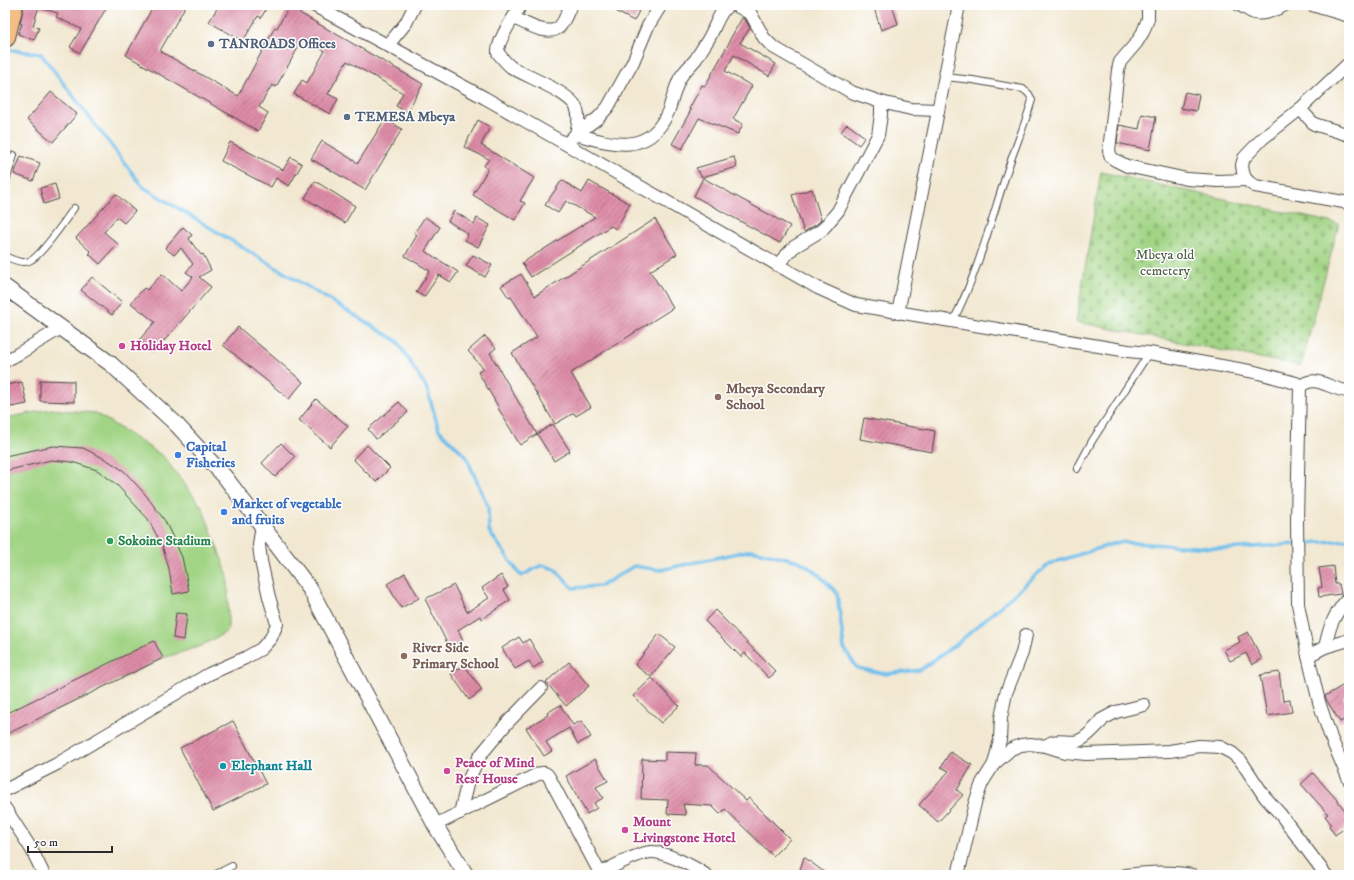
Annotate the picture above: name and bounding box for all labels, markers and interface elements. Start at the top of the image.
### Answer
place label: TANROADS Offices [218,35,336,53]
marker: TANROADS Offices [206,39,216,49]
place label: TEMESA Mbeya [354,108,456,126]
marker: TEMESA Mbeya [342,112,352,122]
park label: Mbeya old cemetery [1136,246,1194,280]
place label: Holiday Hotel [130,337,212,355]
marker: Holiday Hotel [117,341,127,351]
place label: Mbeya Secondary School [726,380,825,414]
marker: Mbeya Secondary School [713,392,723,402]
place label: Capital Fisheries [186,438,236,472]
marker: Capital Fisheries [173,450,183,460]
place label: Market of vegetable and fruits [232,495,342,529]
marker: Market of vegetable and fruits [219,507,229,517]
place label: Sokoine Stadium [118,532,211,550]
marker: Sokoine Stadium [105,536,115,546]
place label: River Side Primary School [412,639,499,673]
marker: River Side Primary School [399,651,409,661]
place label: Peace of Mind Rest House [455,754,535,788]
place label: Elephant Hall [231,757,313,775]
marker: Elephant Hall [218,761,228,771]
marker: Peace of Mind Rest House [442,766,452,776]
place label: Mount Livingstone Hotel [633,813,736,847]
marker: Mount Livingstone Hotel [620,825,630,835]
scale bar [28,828,112,854]
text: 50 m [34,835,58,850]

